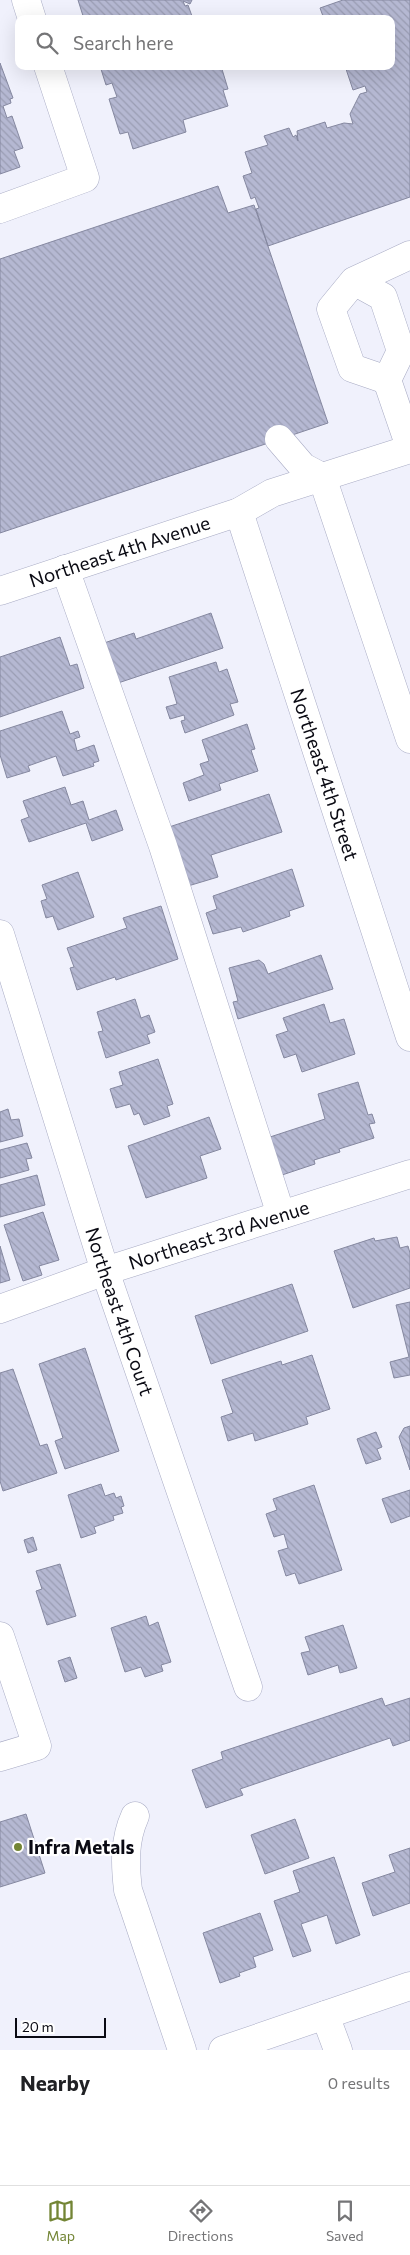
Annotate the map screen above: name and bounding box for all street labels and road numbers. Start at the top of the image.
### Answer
street label: Northeast 4th Avenue [26,510,213,592]
street label: Northeast 4th Street [286,685,364,863]
street label: Northeast 3rd Avenue [125,1195,312,1274]
street label: Northeast 4th Court [81,1224,159,1399]

